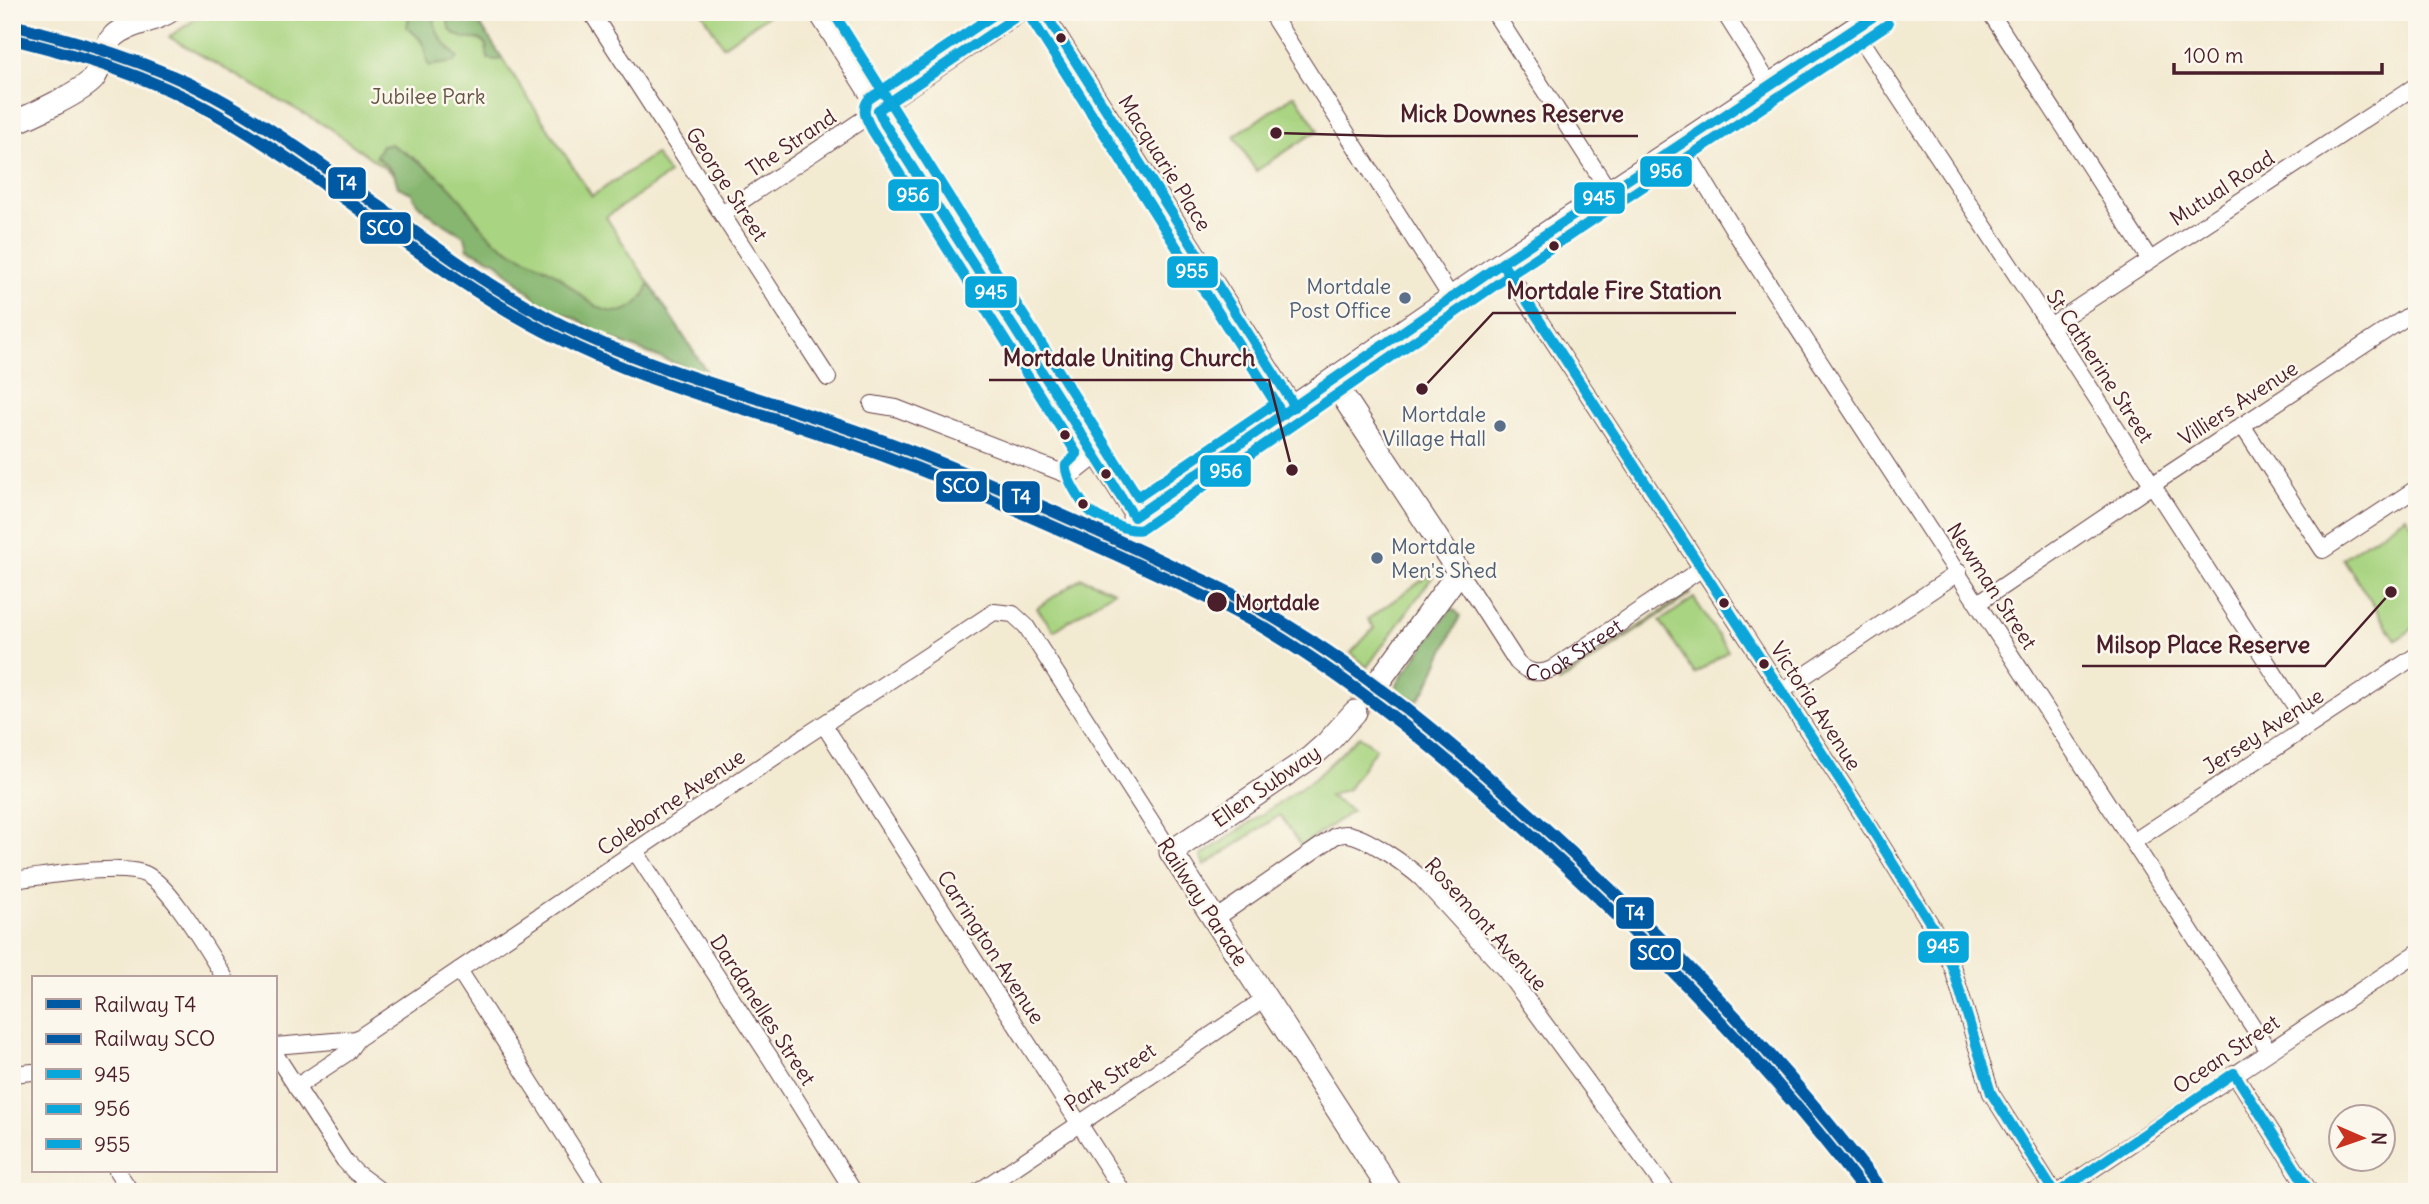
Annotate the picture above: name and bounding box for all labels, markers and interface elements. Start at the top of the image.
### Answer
unlabelled marker [1054,31,1068,45]
scale bar [2174,32,2382,76]
text: 100 m [2184,42,2243,69]
park label: Jubilee Park [371,83,485,110]
street label: Macquarie Place [1112,90,1218,236]
callout: Mick Downes Reserve [1386,92,1638,136]
text: Mick Downes Reserve [1400,99,1624,128]
street label: The Strand [741,103,841,183]
street label: George Street [680,122,774,246]
street label: Mutual Road [2165,144,2279,232]
line badge: 956 [1639,155,1693,188]
text: 956 [1650,159,1682,183]
line badge: T4 [327,166,367,200]
text: T4 [337,171,357,195]
line badge: 956 [887,178,940,212]
line badge: 945 [1573,181,1626,215]
text: 956 [897,183,929,207]
text: 945 [1583,186,1615,210]
line badge: SCO [359,211,412,245]
text: SCO [366,216,404,240]
unlabelled marker [1547,239,1561,253]
line badge: 955 [1166,255,1219,289]
text: 955 [1176,259,1208,283]
callout: Mortdale Fire Station [1493,269,1736,313]
place label: Mortdale Post Office [1289,273,1391,324]
line badge: 945 [964,275,1018,309]
text: Mortdale Fire Station [1506,276,1722,305]
text: 945 [975,280,1007,304]
street label: St Catherine Street [2040,284,2160,448]
marker: Mortdale Post Office [1397,290,1413,306]
callout: Mortdale Uniting Church [989,336,1269,380]
text: Mortdale Uniting Church [1003,343,1255,372]
street label: Villiers Avenue [2173,354,2303,452]
place label: Mortdale Village Hall [1382,401,1486,452]
marker: Mortdale Village Hall [1492,418,1508,434]
unlabelled marker [1058,428,1072,442]
line badge: 956 [1199,454,1252,488]
text: 956 [1210,459,1242,483]
unlabelled marker [1099,467,1113,481]
line badge: SCO [935,470,988,503]
text: SCO [942,474,980,498]
line badge: T4 [1001,480,1041,514]
text: T4 [1011,485,1031,509]
unlabelled marker [1076,497,1090,511]
street label: Newman Street [1941,518,2043,654]
place label: Mortdale Men's Shed [1391,533,1497,584]
marker: Mortdale Men's Shed [1369,550,1385,566]
place label: Mortdale [1235,589,1320,616]
marker: Mortdale [1205,590,1229,614]
unlabelled marker [1717,596,1731,610]
street label: Cook Street [1522,612,1628,686]
callout: Milsop Place Reserve [2082,622,2325,666]
text: Milsop Place Reserve [2096,630,2310,659]
street label: Victoria Avenue [1764,637,1868,775]
unlabelled marker [1757,657,1771,671]
street label: Jersey Avenue [2197,682,2329,780]
street label: Ellen Subway [1207,739,1325,833]
street label: Coleborne Avenue [592,743,750,861]
street label: Railway Parade [1151,833,1255,971]
street label: Rosemont Avenue [1419,852,1553,996]
street label: Carrington Avenue [931,865,1051,1029]
line badge: T4 [1615,896,1655,930]
text: T4 [1625,901,1645,925]
street label: Dardanelles Street [704,930,822,1090]
line badge: 945 [1917,930,1970,964]
text: 945 [1927,934,1959,958]
line badge: SCO [1629,937,1682,971]
text: SCO [1637,941,1675,965]
legend [32,976,276,1172]
text: Railway T4 [94,991,196,1018]
street label: Ocean Street [2167,1008,2285,1100]
text: Railway SCO [94,1025,215,1052]
street label: Park Street [1059,1037,1161,1117]
text: 945 [94,1061,130,1088]
text: 956 [94,1095,130,1122]
north arrow [2328,1102,2398,1172]
text: 955 [94,1131,130,1158]
text: N [2367,1132,2391,1146]

